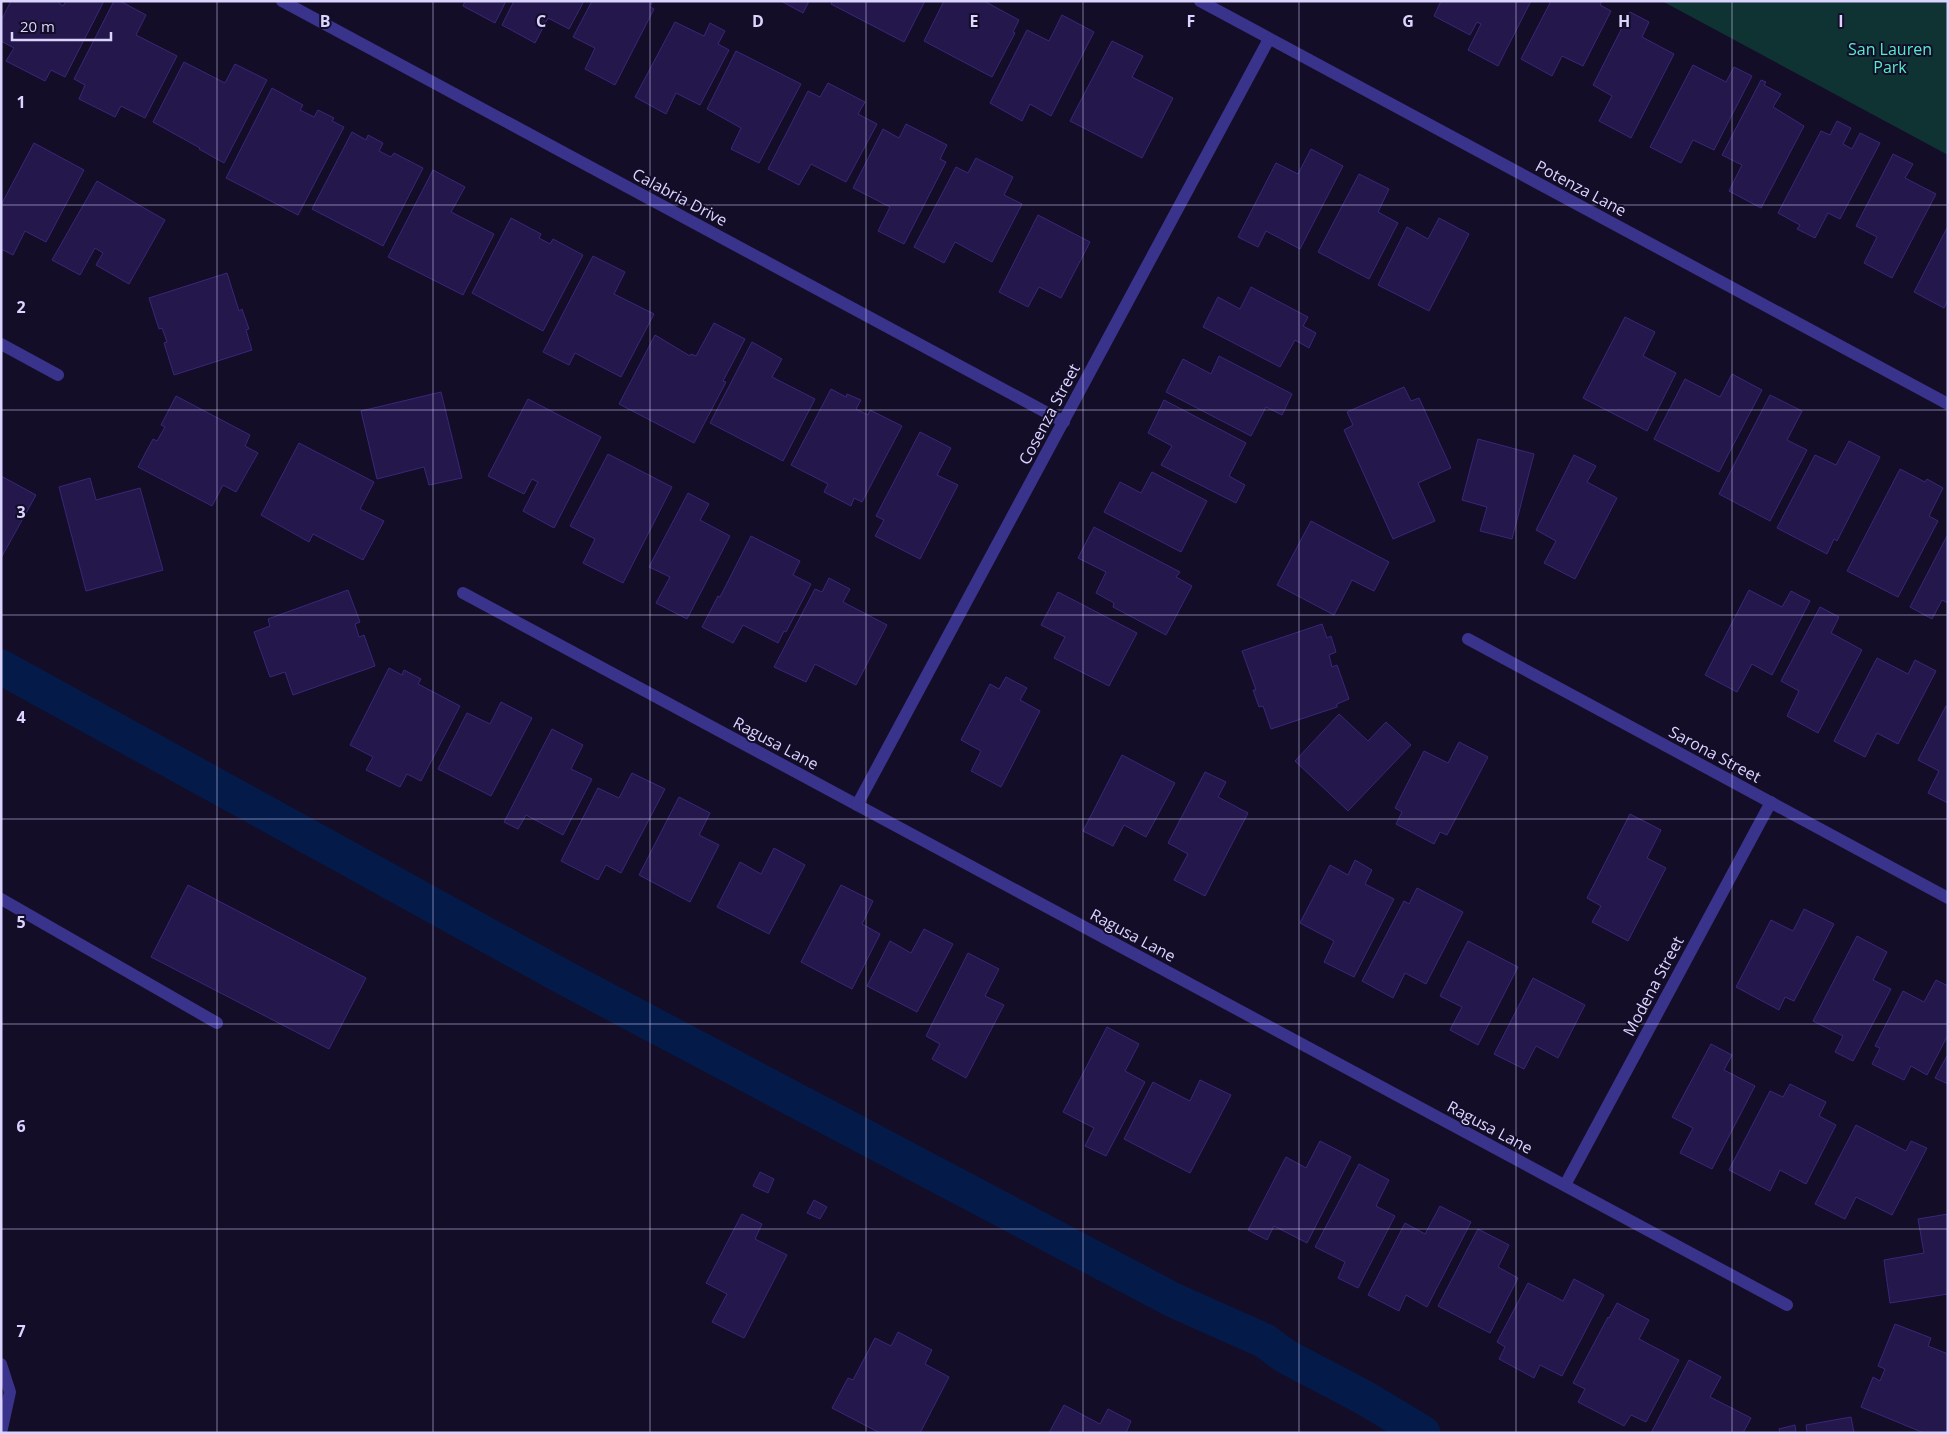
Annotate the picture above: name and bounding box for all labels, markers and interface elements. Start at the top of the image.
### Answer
scale bar [12,10,111,42]
text: B [320,10,330,32]
text: C [536,10,546,32]
text: D [752,10,764,32]
text: E [970,10,979,32]
text: F [1187,10,1195,32]
text: G [1402,10,1414,32]
text: H [1618,10,1630,32]
text: I [1838,10,1844,32]
text: 20 m [20,16,55,36]
park label: San Lauren Park [1848,38,1932,78]
text: 1 [16,91,26,113]
street label: Potenza Lane [1532,155,1630,221]
street label: Calabria Drive [629,163,731,231]
text: 2 [16,296,26,318]
street label: Cosenza Street [1013,359,1085,468]
text: 3 [16,501,26,523]
text: 4 [16,706,26,728]
street label: Ragusa Lane [729,711,823,775]
street label: Sarona Street [1665,720,1765,788]
street label: Ragusa Lane [1086,903,1180,967]
text: 5 [16,911,26,933]
street label: Modena Street [1617,932,1689,1040]
street label: Ragusa Lane [1443,1095,1537,1159]
text: 6 [16,1115,26,1137]
text: 7 [16,1320,26,1342]

